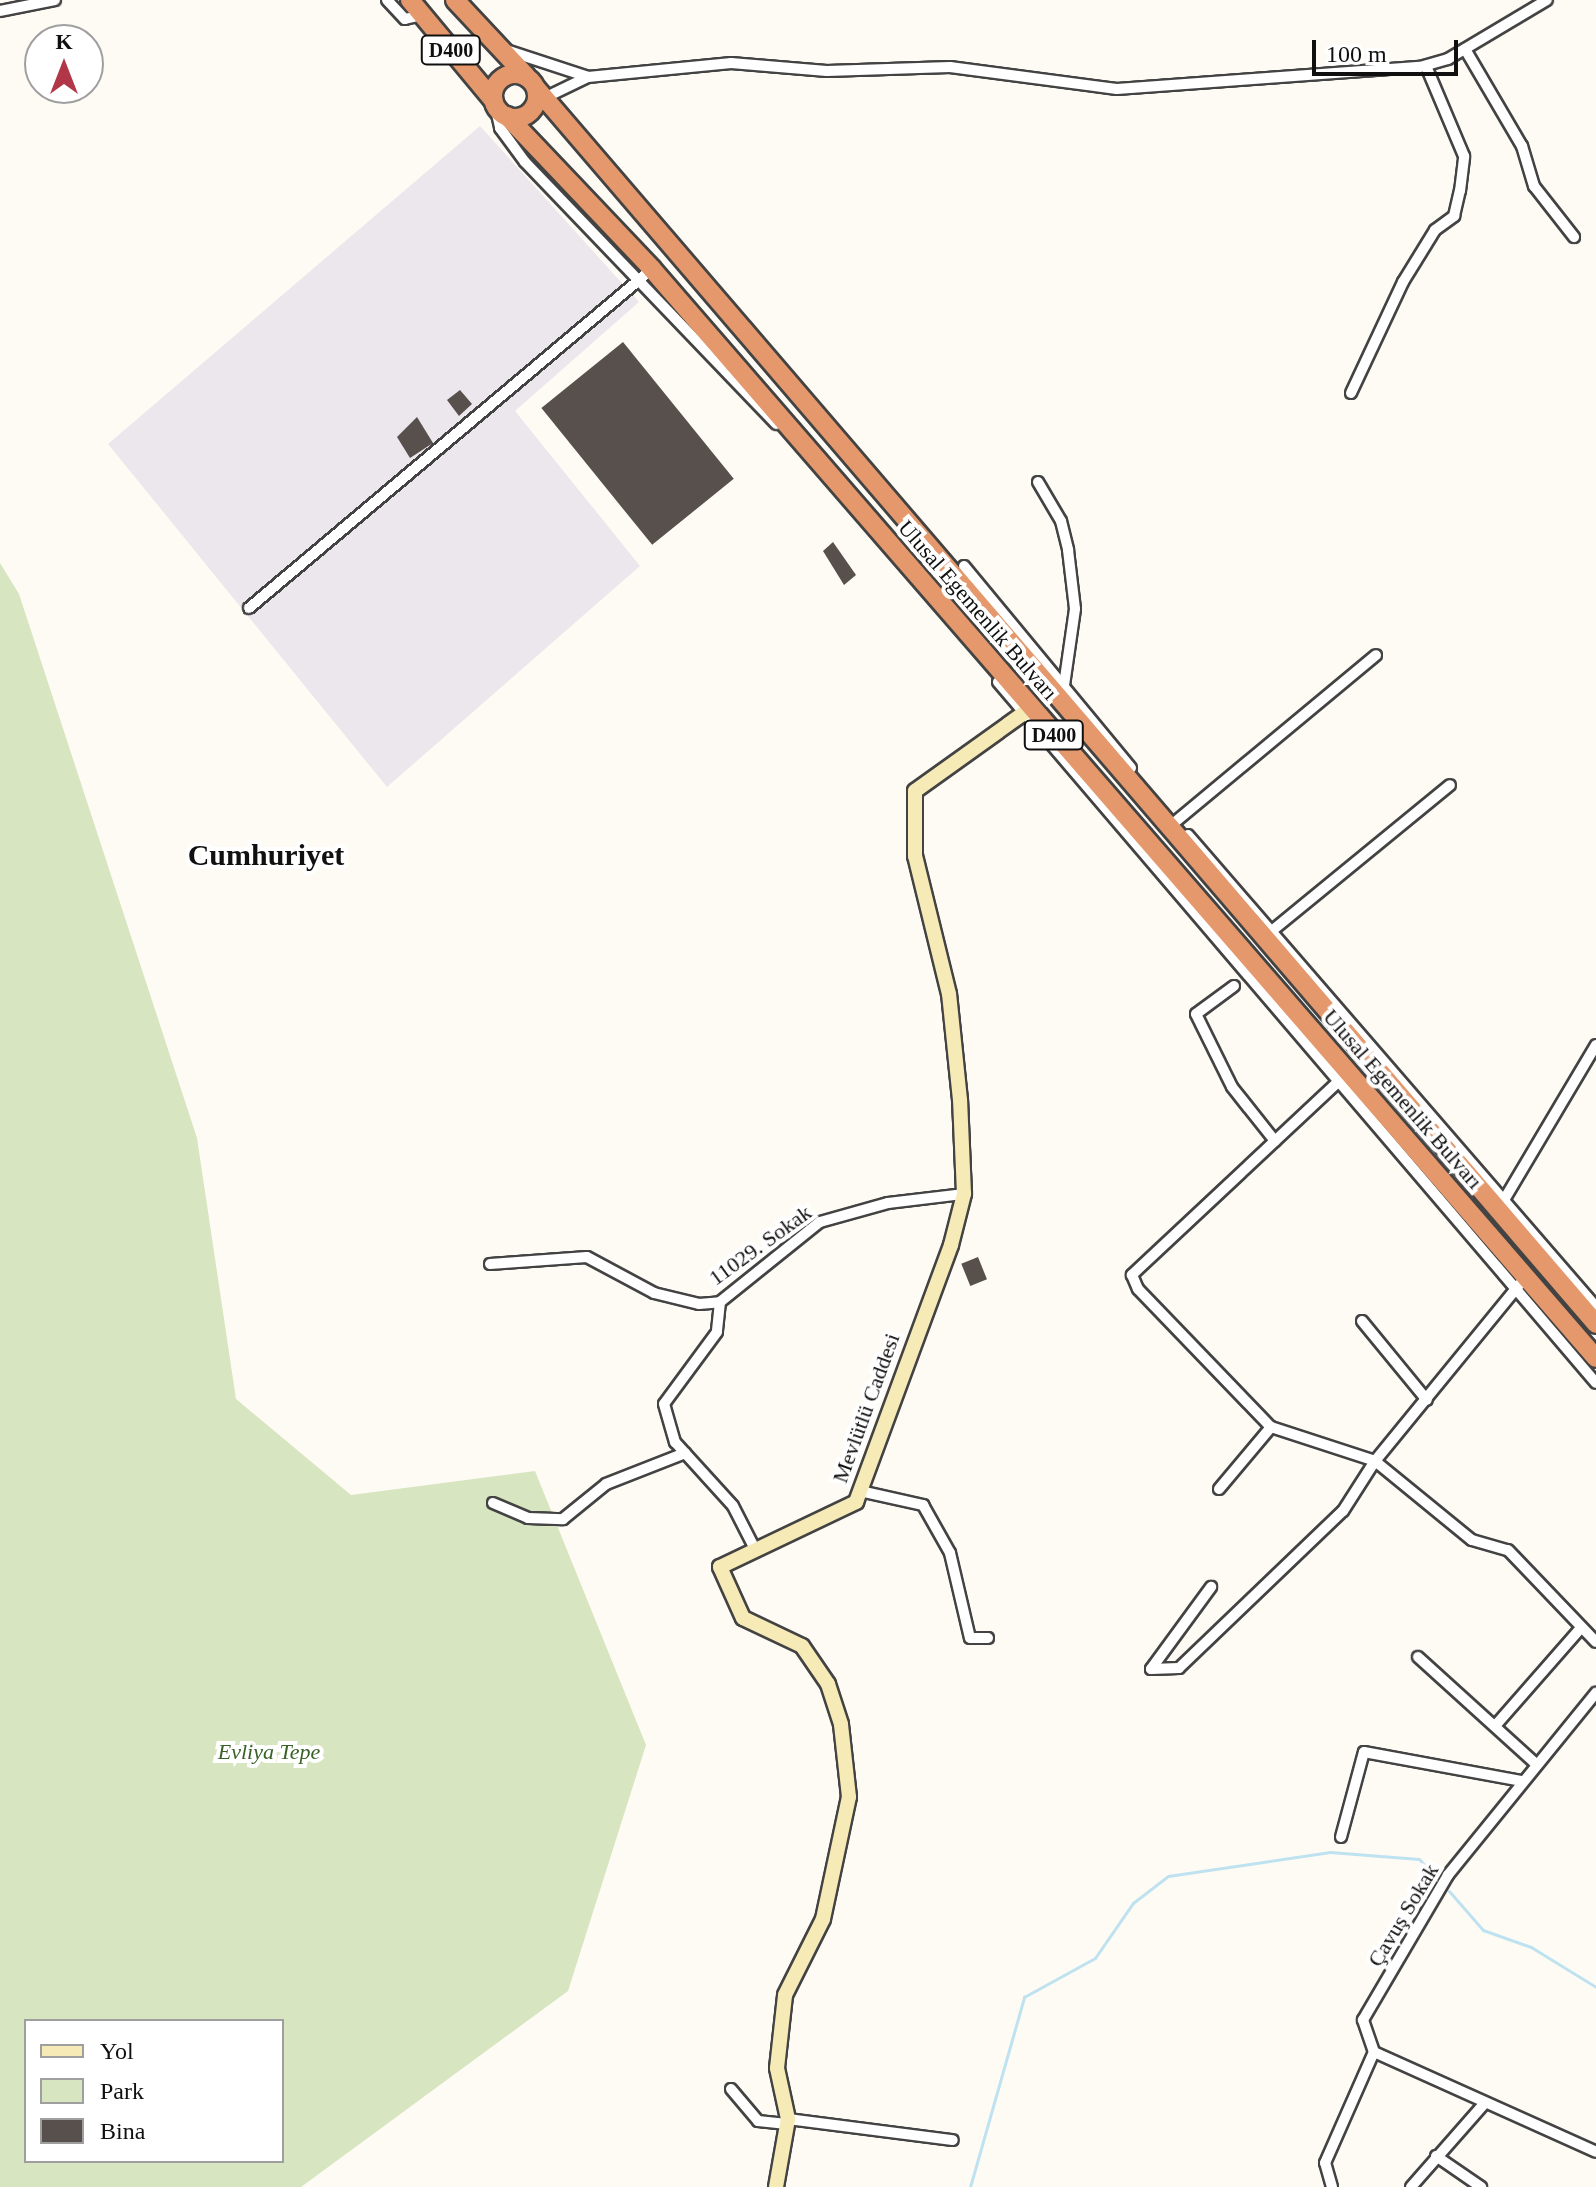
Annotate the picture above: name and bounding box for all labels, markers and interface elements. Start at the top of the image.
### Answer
north arrow [24,24,104,104]
scale bar [1316,24,1462,74]
text: K [55,29,73,54]
road number: D400 [419,34,483,66]
text: 100 m [1326,41,1387,67]
street label: Ulusal Egemenlik Bulvarı [893,515,1063,705]
road number: D400 [1022,719,1086,751]
district label: Cumhuriyet [188,837,344,873]
street label: Ulusal Egemenlik Bulvarı [1318,1004,1488,1194]
street label: 11029. Sokak [704,1199,816,1291]
street label: Mevlütlü Caddesi [827,1330,905,1486]
park label: Evliya Tepe [218,1739,320,1765]
street label: Çavuş Sokak [1362,1859,1444,1971]
legend [24,2019,284,2163]
text: Yol [100,2038,134,2064]
text: Park [100,2078,144,2104]
text: Bina [100,2118,145,2144]

